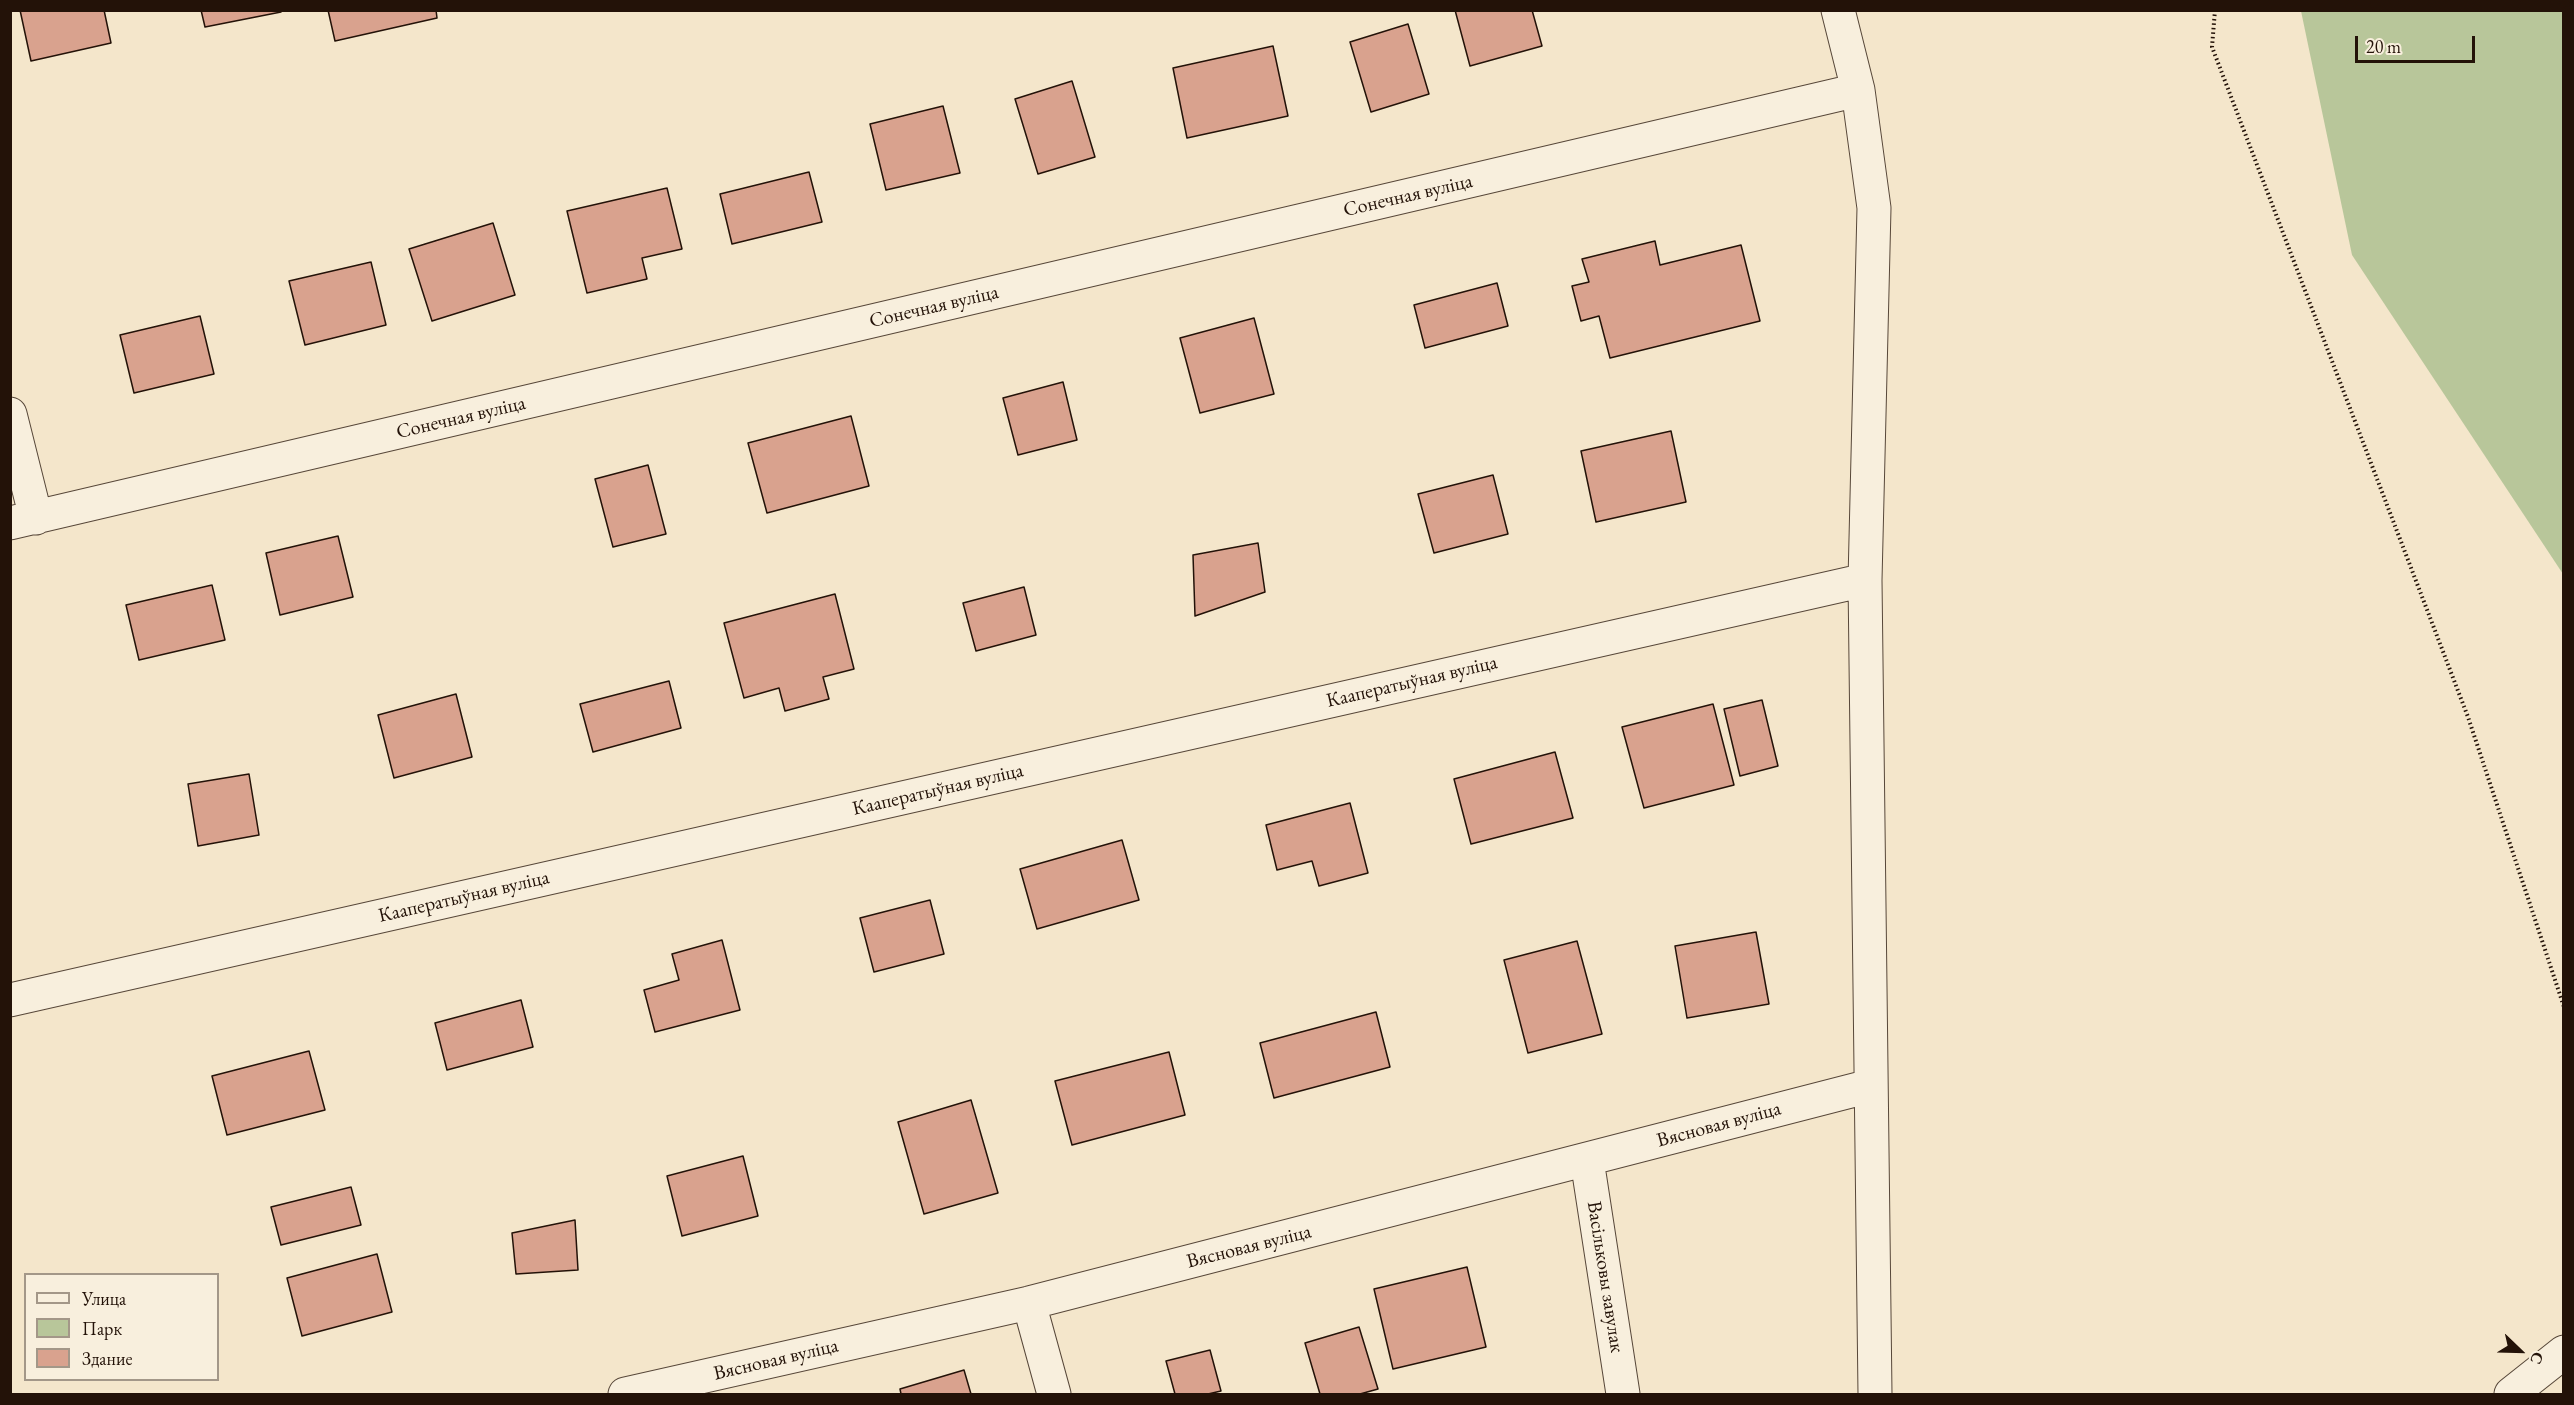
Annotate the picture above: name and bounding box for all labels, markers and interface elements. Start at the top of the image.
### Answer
scale bar [2358,24,2478,62]
text: 20 m [2366,35,2401,58]
street label: Сонечная вуліца [1341,169,1475,223]
street label: Сонечная вуліца [867,280,1001,334]
street label: Сонечная вуліца [394,391,528,445]
street label: Кааператыўная вуліца [1324,651,1500,713]
street label: Кааператыўная вуліца [850,759,1026,821]
street label: Кааператыўная вуліца [376,866,552,928]
street label: Вясновая вуліца [1654,1097,1784,1153]
street label: Васільковы завулак [1581,1199,1629,1355]
street label: Вясновая вуліца [1184,1220,1314,1274]
legend [24,1273,219,1381]
text: Улица [82,1287,126,1310]
text: Парк [82,1317,122,1340]
north arrow [2490,1321,2550,1381]
street label: Вясновая вуліца [711,1334,841,1386]
text: Здание [82,1347,132,1370]
text: С [2525,1349,2549,1368]

